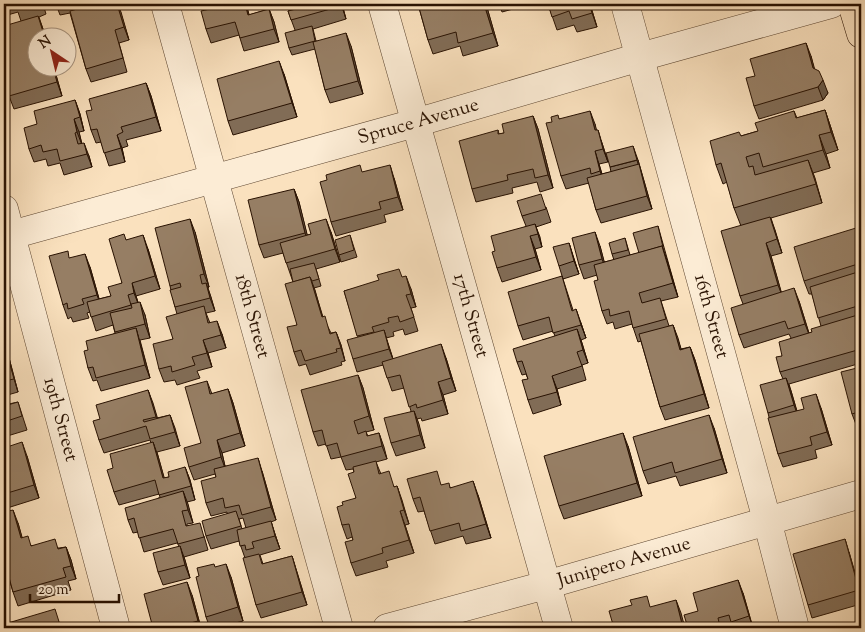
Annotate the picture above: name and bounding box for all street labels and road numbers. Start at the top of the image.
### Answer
street label: Spruce Avenue [355,91,482,152]
street label: 17th Street [446,270,495,362]
street label: 18th Street [227,271,277,362]
street label: 16th Street [686,271,736,362]
street label: 19th Street [36,374,85,465]
street label: Junipero Avenue [553,530,694,595]

